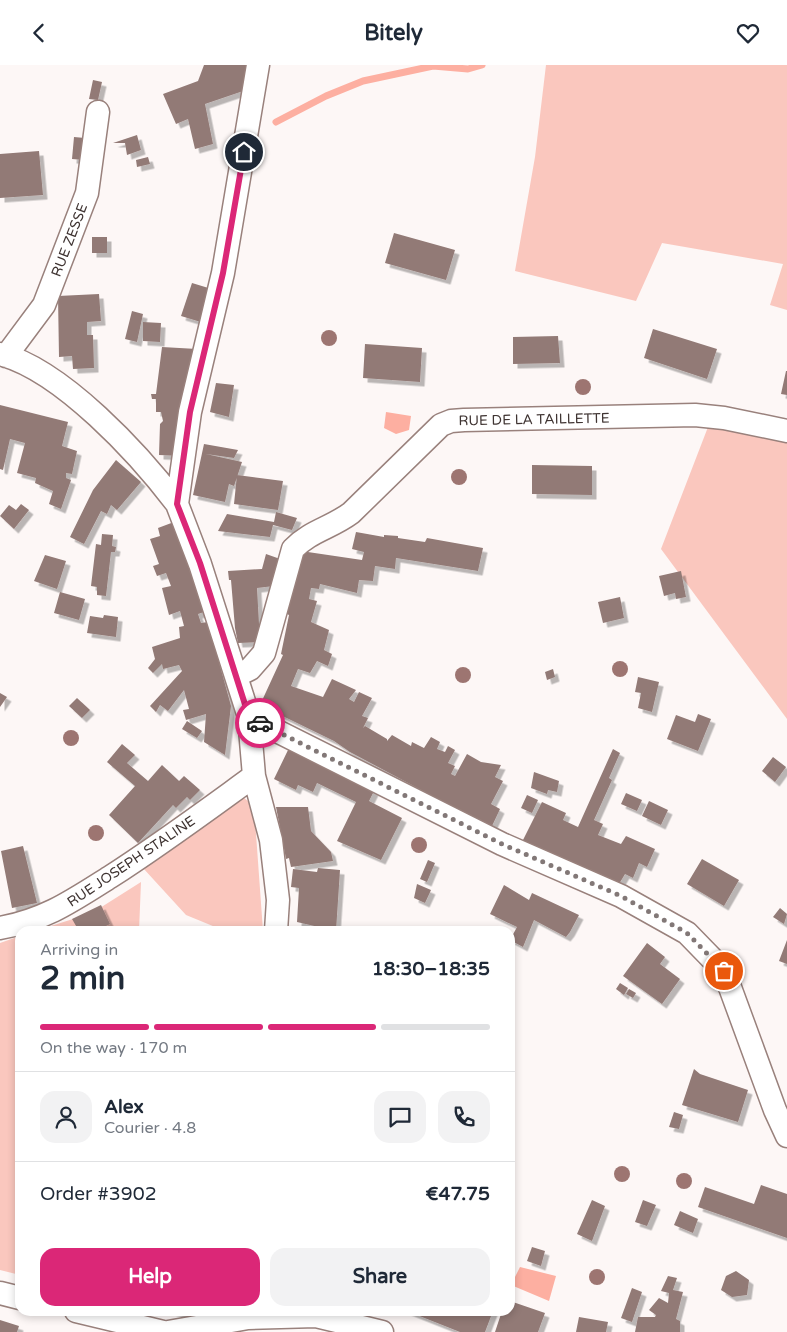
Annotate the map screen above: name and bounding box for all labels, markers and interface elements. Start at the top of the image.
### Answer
icon: back [25,19,53,47]
icon: heart [734,19,762,47]
text: Bitely [364,20,423,46]
pin [223,131,265,173]
icon: home [230,138,258,166]
street label: RUE ZESSE [48,201,91,279]
street label: RUE DE LA TAILLETTE [458,410,610,429]
courier [235,698,285,748]
icon: car [246,709,274,737]
street label: RUE JOSEPH STALINE [64,812,199,911]
text: Arriving in [40,940,118,960]
pin [703,950,745,992]
icon: bag [710,957,738,985]
text: 18:30–18:35 [372,958,490,980]
text: 2 min [40,960,125,998]
text: On the way · 170 m [40,1038,187,1058]
button: person [40,1091,92,1143]
button: chat [374,1091,426,1143]
button: phone [438,1091,490,1143]
text: Alex [104,1096,144,1118]
text: Courier · 4.8 [104,1118,196,1138]
text: Order #3902 [40,1183,157,1205]
text: €47.75 [426,1183,490,1205]
button: Help [40,1248,260,1306]
button: Share [270,1248,490,1306]

